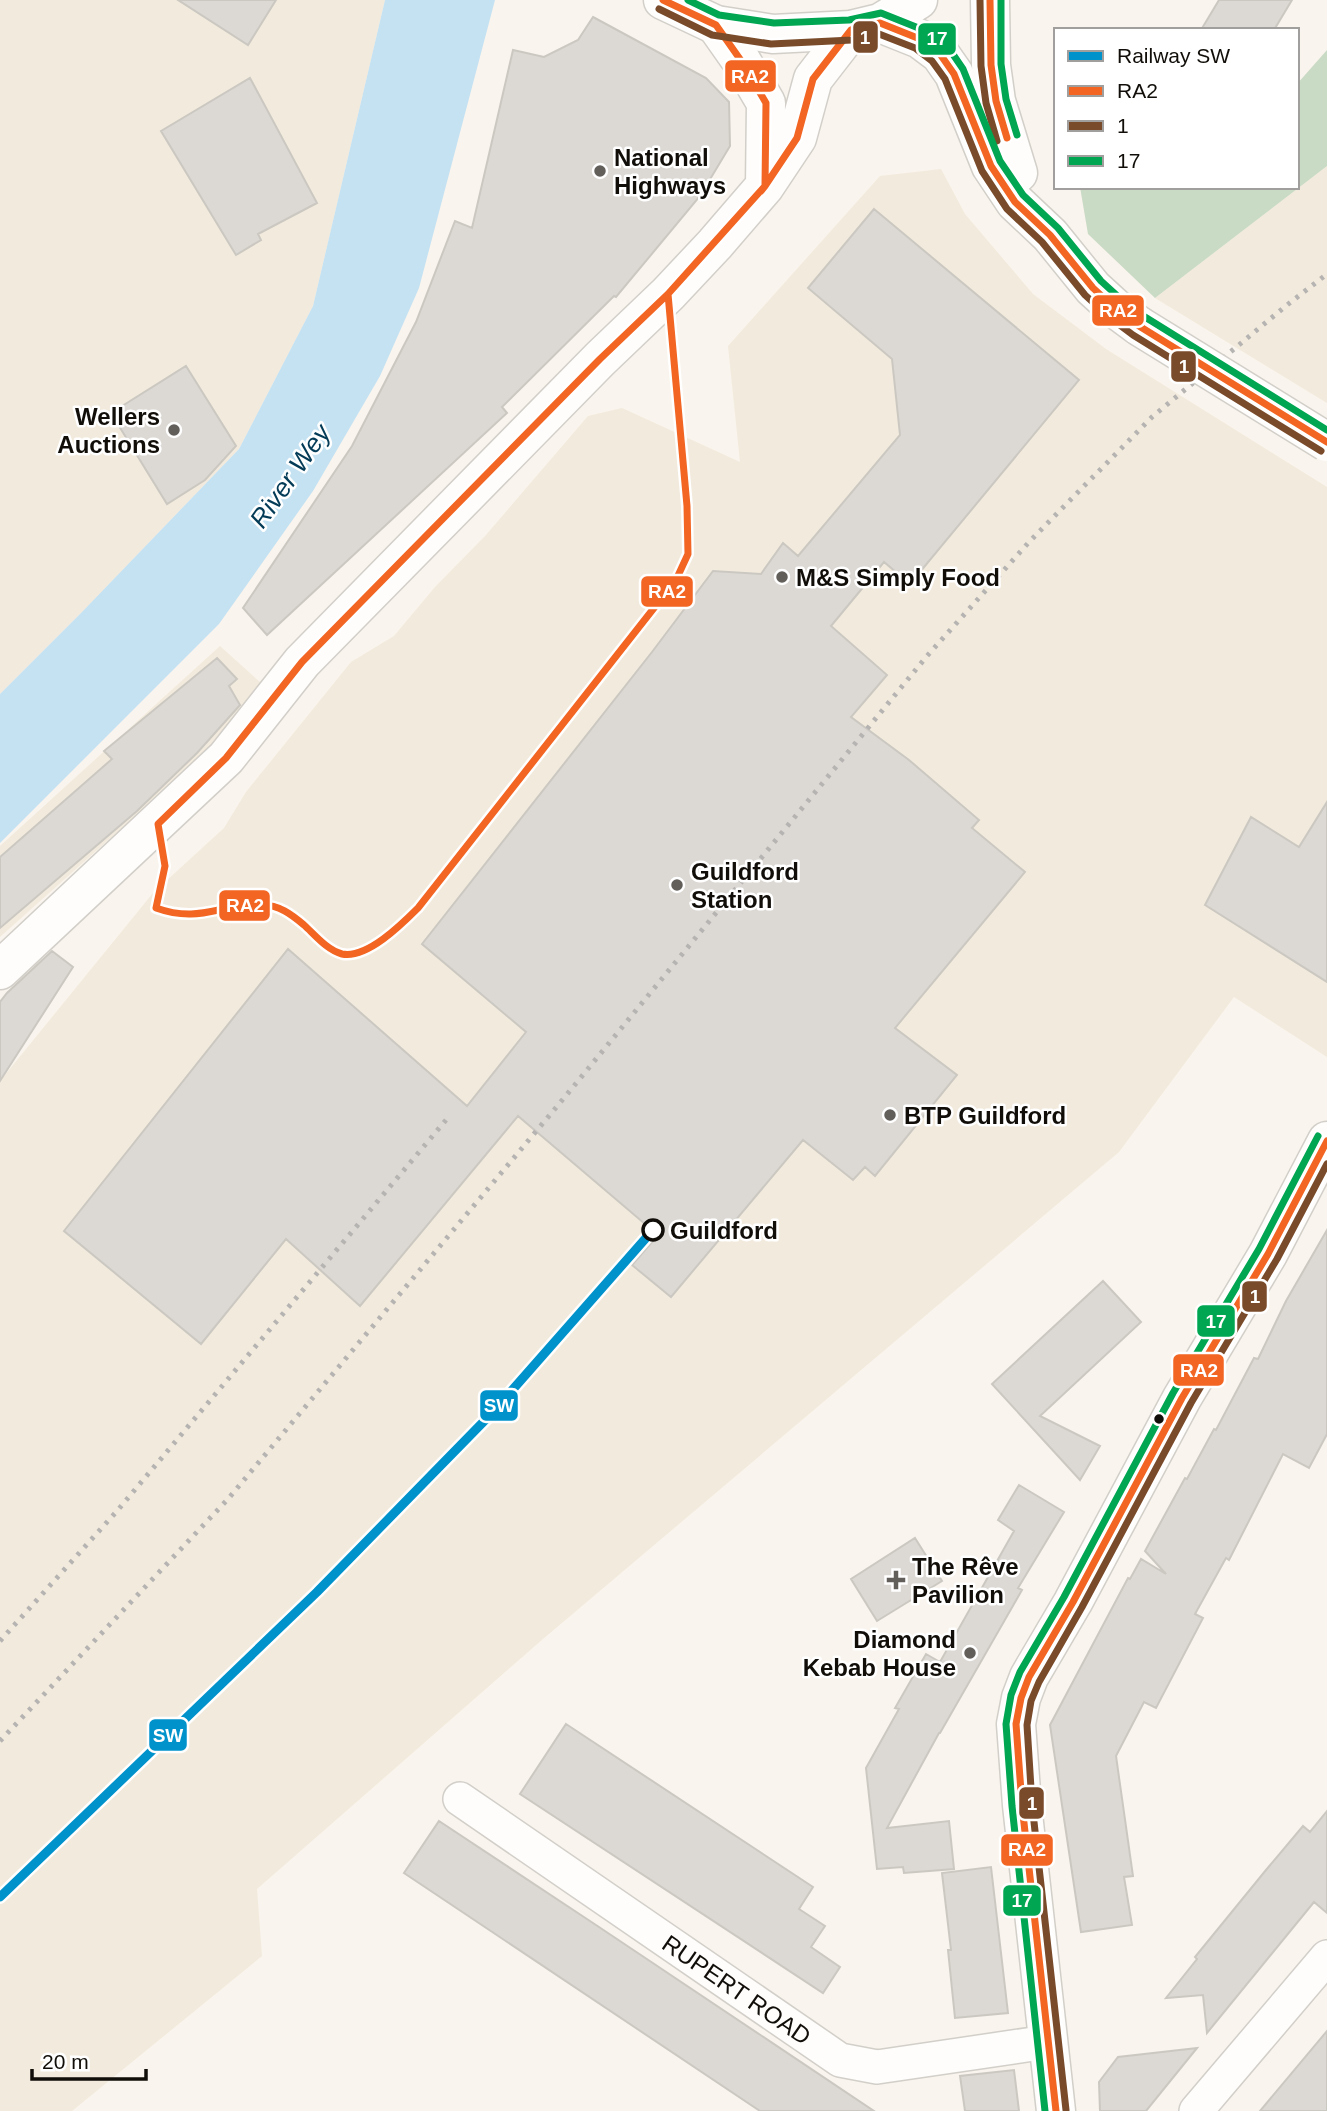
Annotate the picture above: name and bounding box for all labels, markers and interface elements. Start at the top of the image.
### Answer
line badge: 1 [852,20,879,54]
line badge: 17 [917,22,957,56]
text: 1 [860,27,871,48]
text: 17 [926,28,948,49]
legend [1054,28,1299,189]
text: Railway SW [1117,44,1230,67]
line badge: RA2 [724,59,777,93]
text: RA2 [731,66,769,87]
text: RA2 [1117,79,1158,102]
text: 1 [1117,114,1129,137]
place label: National Highways [614,144,726,199]
text: 17 [1117,149,1140,172]
marker: National Highways [592,163,608,179]
line badge: RA2 [1091,294,1145,327]
text: RA2 [1099,300,1137,321]
line badge: 1 [1170,350,1197,383]
text: 1 [1179,356,1190,377]
place label: Wellers Auctions [57,403,160,458]
water label: River Wey [243,417,338,534]
marker: Wellers Auctions [166,422,182,438]
place label: M&S Simply Food [796,564,1000,591]
marker: M&S Simply Food [774,569,790,585]
line badge: RA2 [640,575,694,608]
text: RA2 [648,581,686,602]
place label: Guildford Station [691,858,799,913]
marker: Guildford Station [669,877,685,893]
line badge: RA2 [218,889,271,922]
text: RA2 [226,895,264,916]
place label: BTP Guildford [904,1102,1066,1129]
marker: BTP Guildford [882,1107,898,1123]
place label: Guildford [670,1217,778,1244]
marker: Guildford [642,1219,664,1241]
line badge: 1 [1241,1280,1268,1313]
text: 1 [1250,1286,1261,1307]
line badge: 17 [1196,1304,1236,1338]
text: 17 [1205,1311,1227,1332]
line badge: RA2 [1172,1353,1225,1387]
text: RA2 [1180,1360,1218,1381]
line badge: SW [479,1389,519,1422]
text: SW [484,1395,514,1416]
unlabelled marker [1152,1412,1166,1426]
place label: The Rêve Pavilion [912,1553,1019,1608]
marker: The Rêve Pavilion [886,1570,906,1590]
place label: Diamond Kebab House [803,1626,956,1681]
marker: Diamond Kebab House [962,1645,978,1661]
line badge: SW [148,1718,188,1752]
text: SW [153,1725,183,1746]
line badge: 1 [1018,1786,1045,1820]
text: 1 [1027,1793,1038,1814]
line badge: RA2 [1000,1833,1054,1867]
text: RA2 [1008,1839,1046,1860]
line badge: 17 [1002,1884,1042,1917]
text: 17 [1011,1890,1033,1911]
street label: RUPERT ROAD [658,1929,816,2050]
scale bar [32,2038,145,2082]
text: 20 m [42,2050,89,2073]

